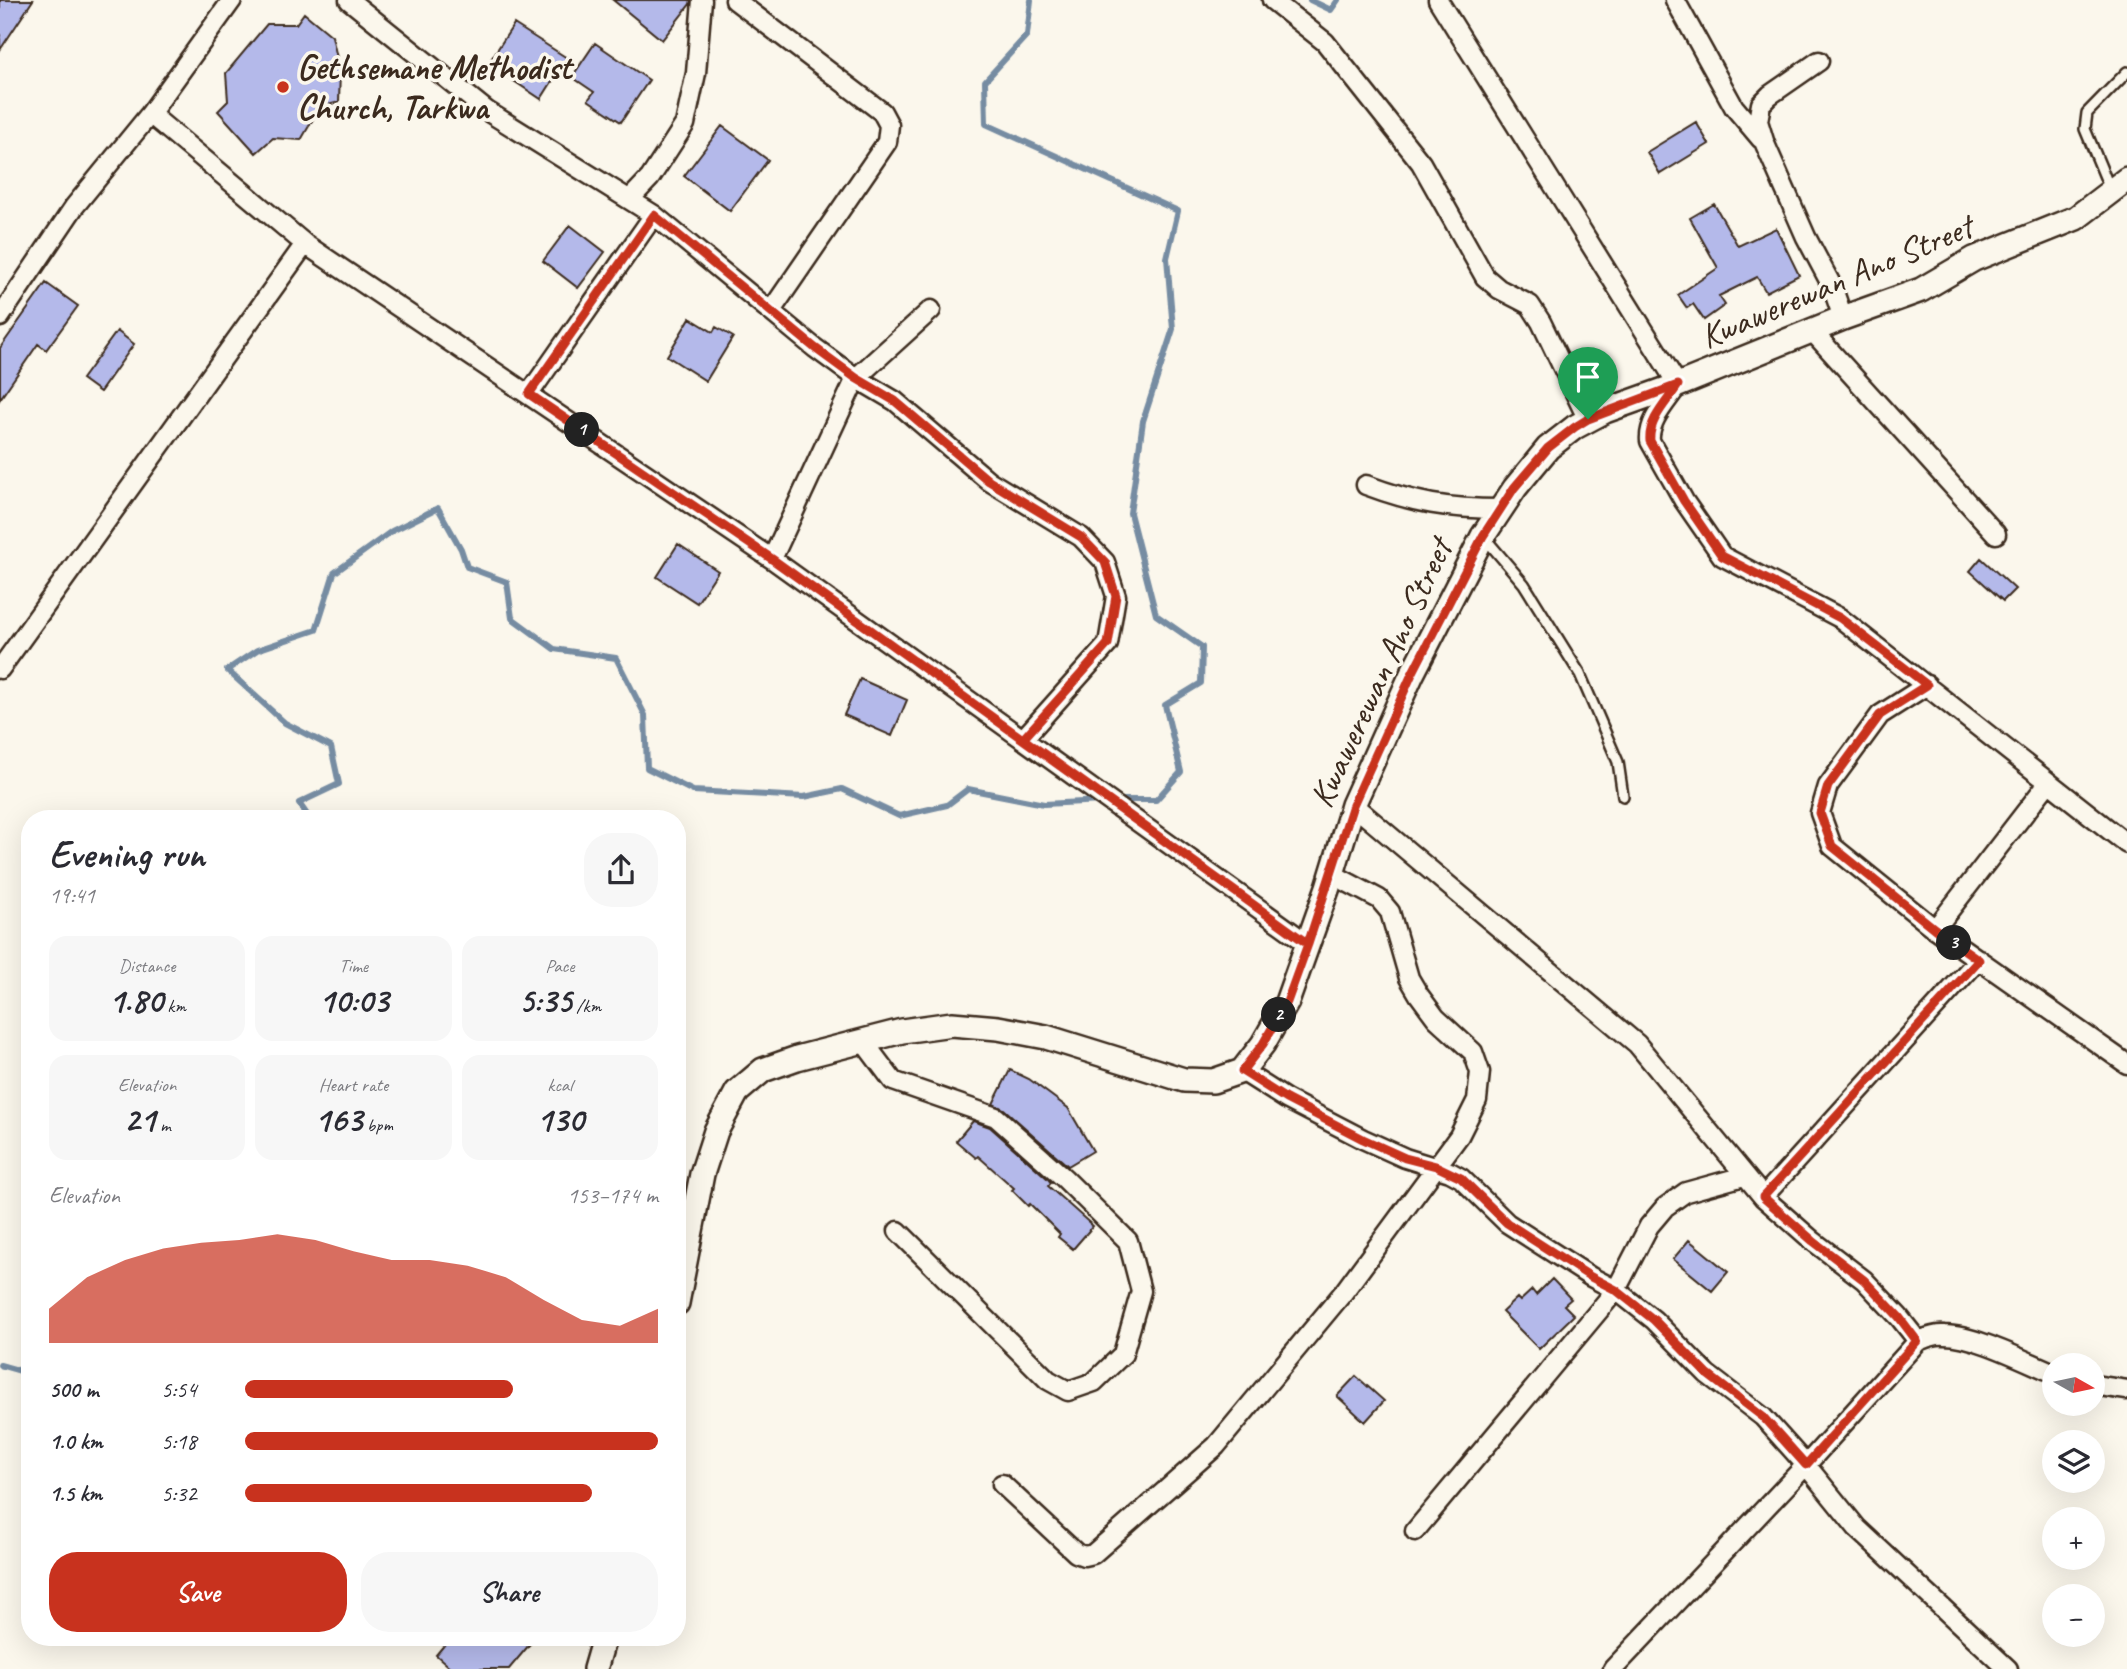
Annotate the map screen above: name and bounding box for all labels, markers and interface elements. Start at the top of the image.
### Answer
place label: Gethsemane Methodist Church, Tarkwa [297,45,575,130]
marker: Gethsemane Methodist Church, Tarkwa [275,79,291,95]
street label: Kwawerewan Ano Street [1694,202,1983,359]
pin [1558,347,1618,419]
icon: arrive [1569,358,1607,396]
pin: 1 [564,412,600,448]
text: 1 [577,417,586,441]
street label: Kwawerewan Ano Street [1299,528,1464,815]
text: Evening run [49,831,205,878]
button: share [584,833,658,907]
text: 19:41 [49,881,95,910]
pin: 3 [1937,926,1972,960]
text: 3 [1949,930,1958,954]
text: Distance [119,954,176,978]
text: Time [339,954,368,978]
text: Pace [545,954,574,978]
text: 1.80 [108,978,163,1023]
text: 10:03 [319,978,388,1023]
text: 5:35 [519,978,572,1023]
text: km [163,994,186,1018]
text: /km [572,994,601,1018]
pin: 2 [1262,998,1296,1032]
text: 2 [1274,1002,1283,1026]
text: Elevation [118,1073,176,1097]
text: Heart rate [319,1073,388,1097]
text: kcal [547,1073,572,1097]
text: 21 [124,1097,155,1142]
text: 163 [314,1097,362,1142]
text: 130 [536,1097,583,1142]
text: m [155,1113,171,1137]
text: bpm [362,1113,393,1137]
text: Elevation [49,1181,120,1210]
text: 153–174 m [567,1181,658,1210]
north arrow [2042,1353,2105,1416]
map controls [2042,1353,2105,1647]
text: 500 m [49,1375,98,1404]
text: 5:54 [161,1375,197,1404]
text: 1.0 km [49,1427,103,1456]
text: 5:18 [161,1427,197,1456]
button: layers [2042,1430,2105,1493]
text: 1.5 km [49,1479,102,1508]
text: 5:32 [161,1479,197,1508]
button: + [2042,1507,2105,1570]
button: Save [49,1552,347,1632]
button: Share [361,1552,658,1632]
button: − [2042,1584,2105,1647]

